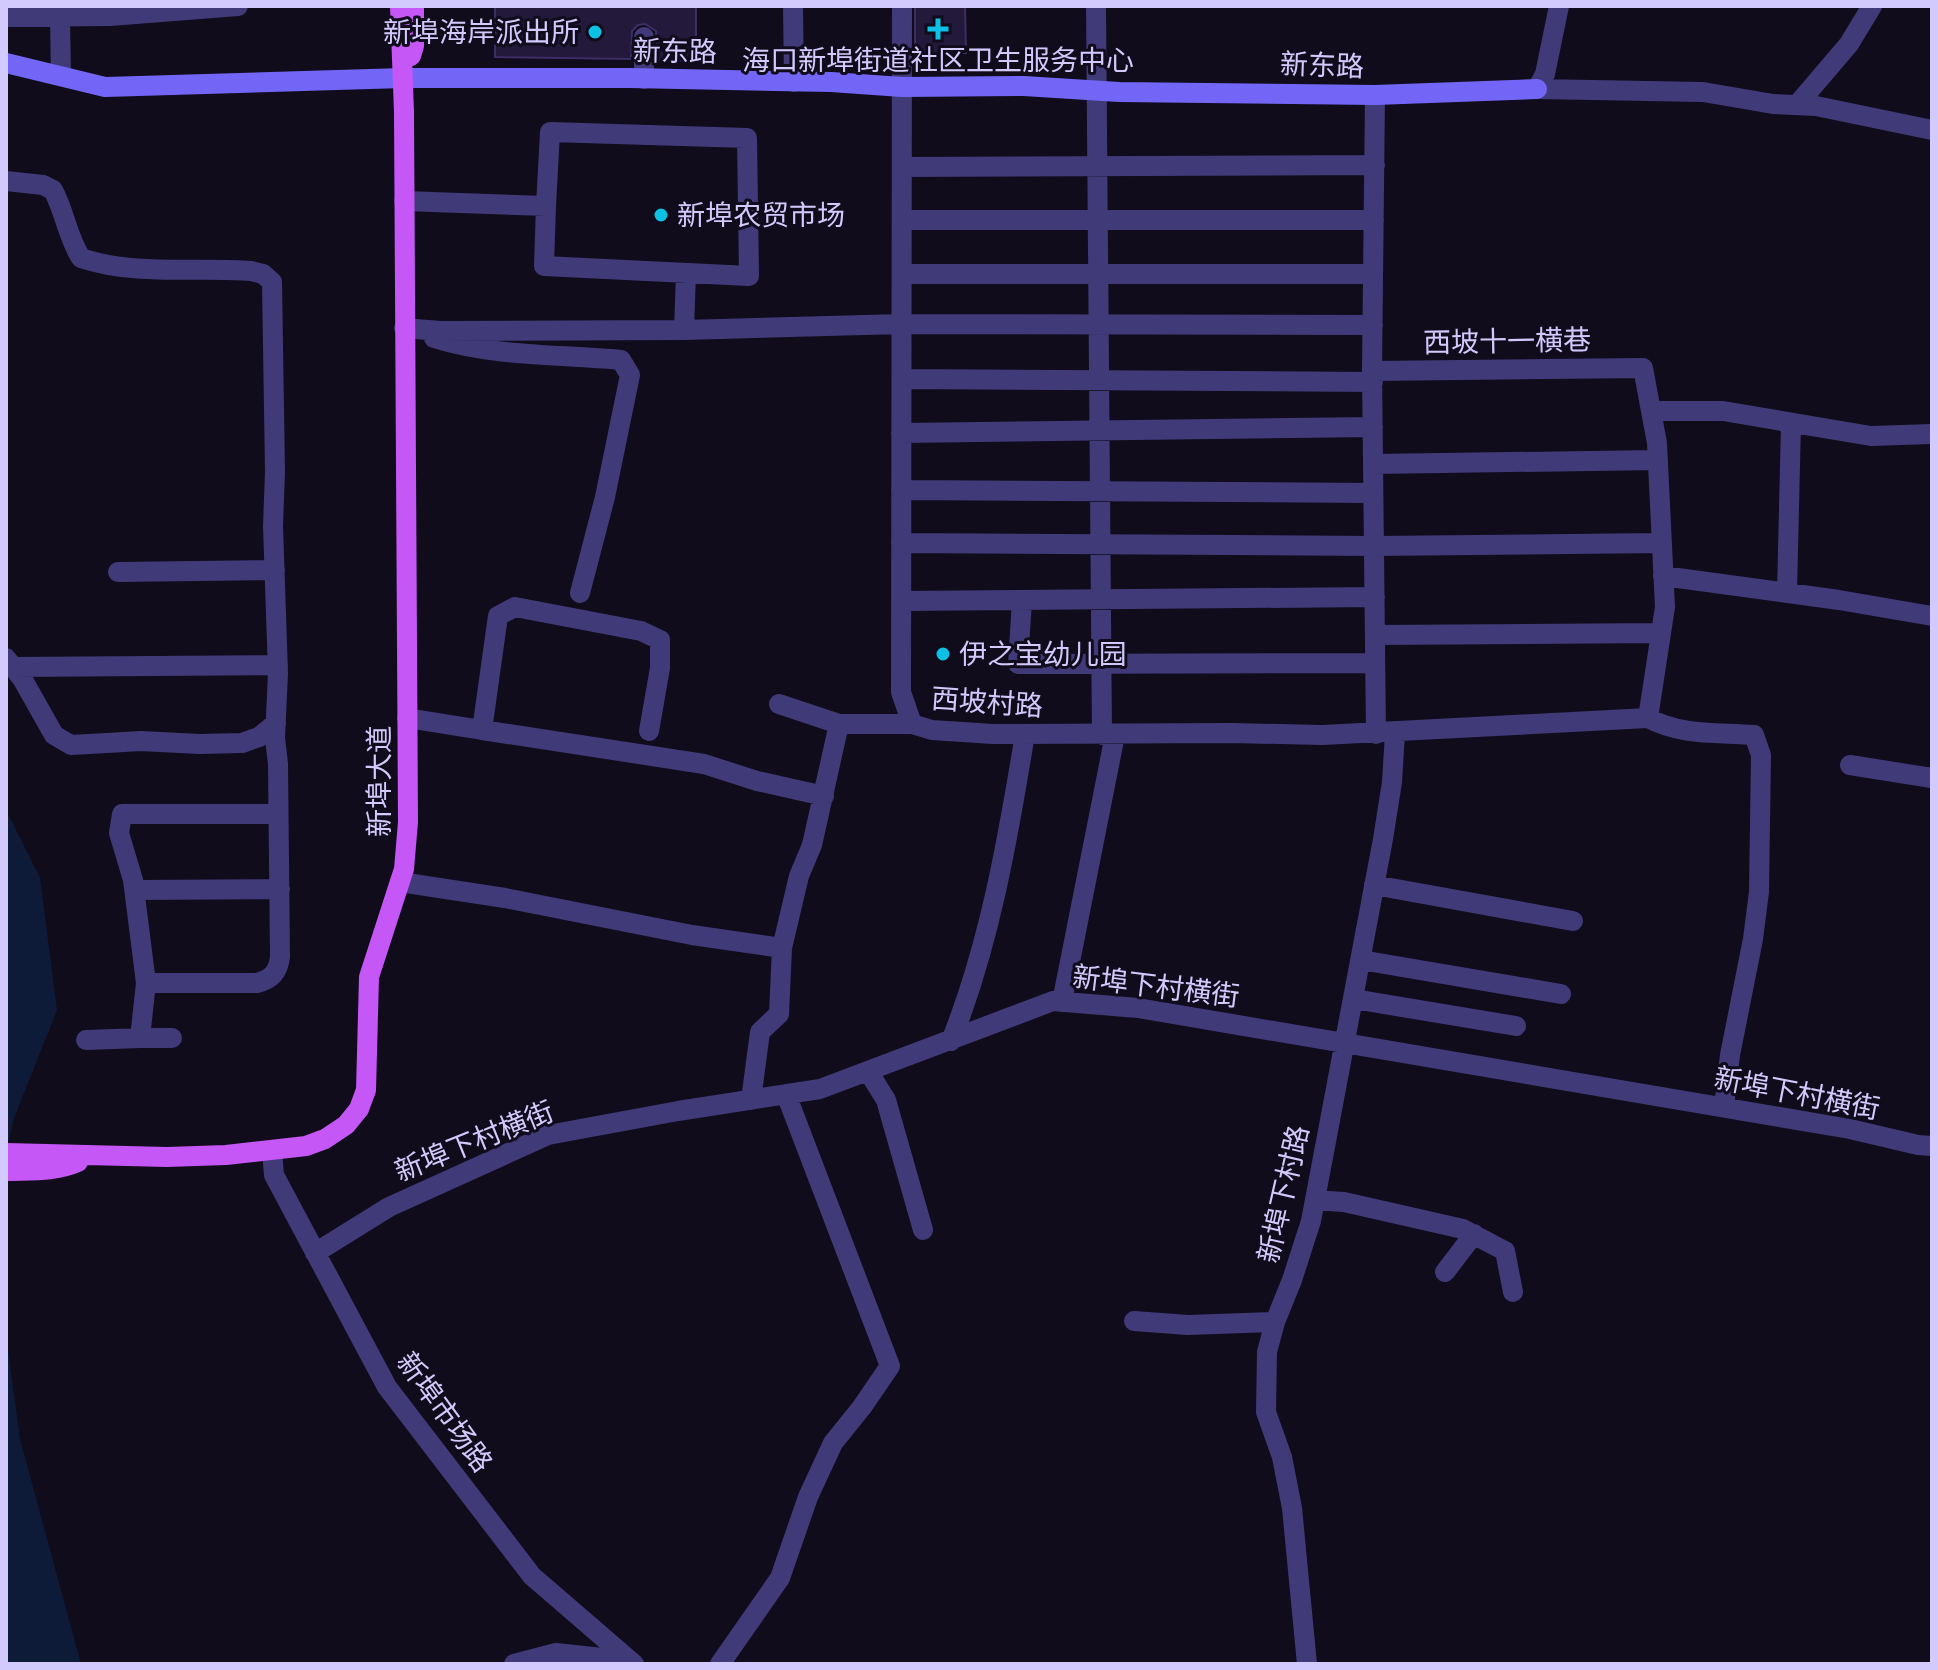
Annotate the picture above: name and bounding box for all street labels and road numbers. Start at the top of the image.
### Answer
street label: 新东路 [633,30,717,70]
street label: 新东路 [1279,44,1365,84]
street label: 西坡十一横巷 [1423,320,1591,360]
street label: 西坡村路 [930,678,1044,724]
street label: 新埠大道 [359,725,397,837]
street label: 新埠下村横街 [1070,956,1242,1014]
street label: 新埠下村横街 [1711,1057,1883,1127]
street label: 新埠下村横街 [389,1091,559,1189]
street label: 新埠下村路 [1248,1121,1316,1266]
street label: 新埠市场路 [389,1344,502,1479]

